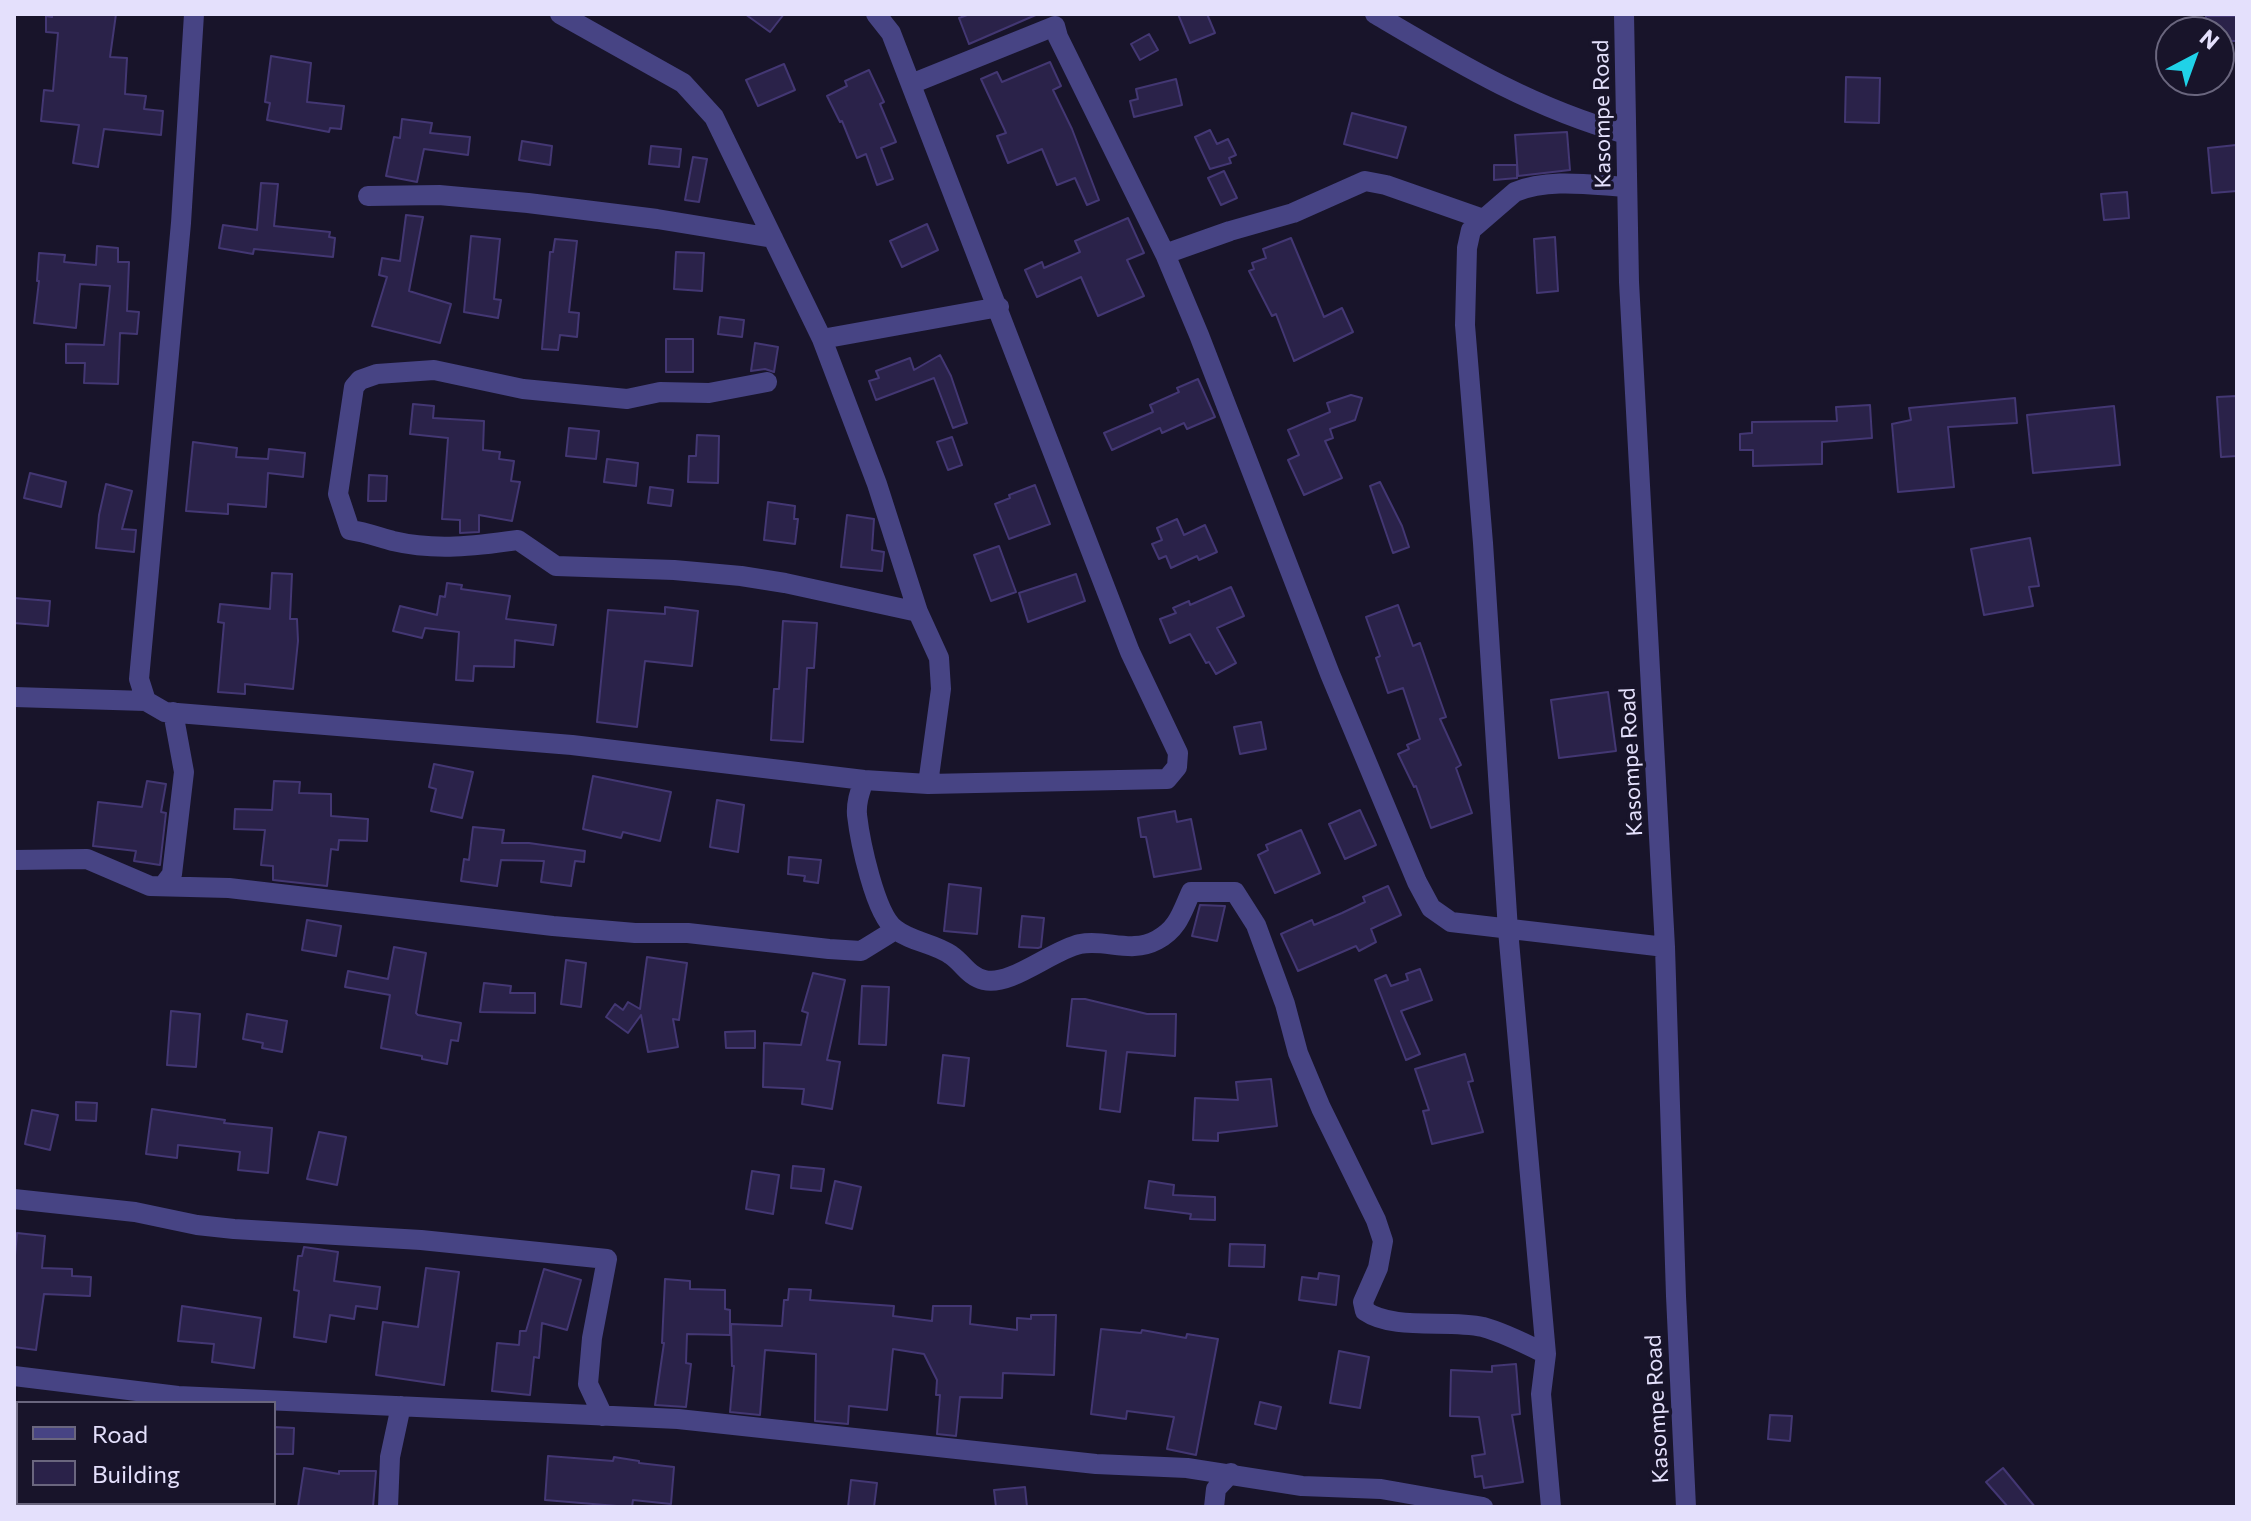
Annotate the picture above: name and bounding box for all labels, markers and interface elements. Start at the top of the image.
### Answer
north arrow [2155,16,2235,96]
text: N [2195,23,2225,55]
street label: Kasompe Road [1588,39,1616,189]
street label: Kasompe Road [1614,687,1648,837]
street label: Kasompe Road [1640,1334,1674,1484]
legend [16,1401,276,1505]
text: Road [92,1419,148,1448]
text: Building [92,1459,180,1488]

